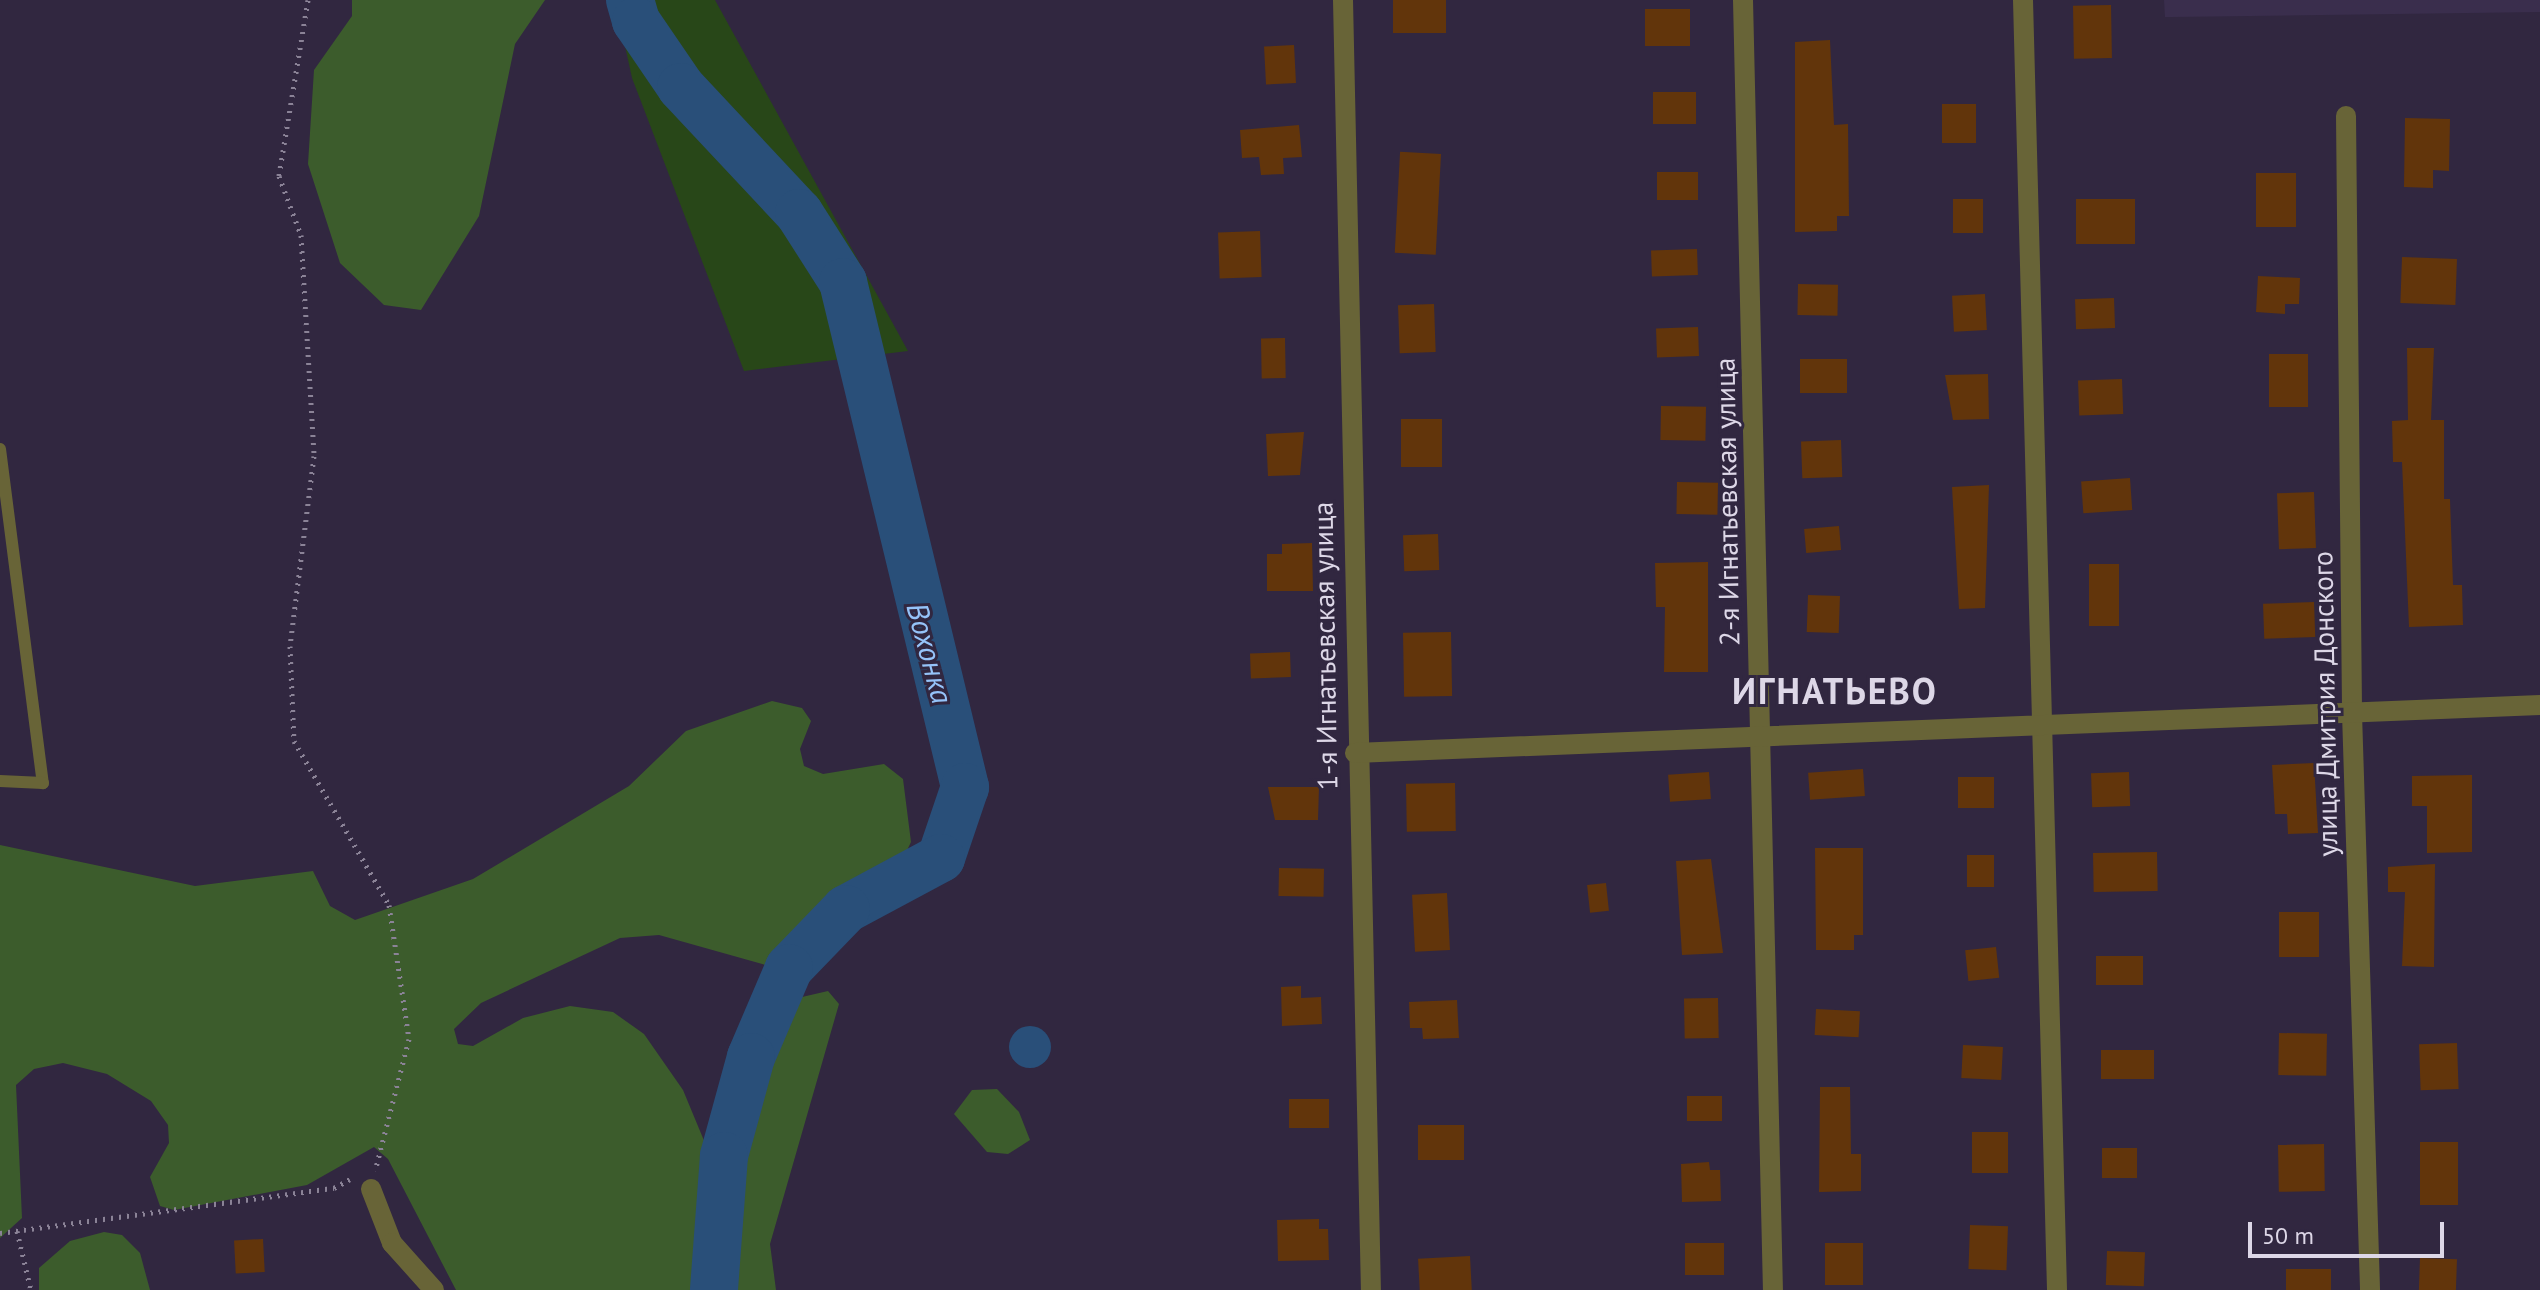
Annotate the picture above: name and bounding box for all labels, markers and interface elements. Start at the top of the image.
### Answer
street label: 2-я Игнатьевская улица [1708,357,1746,647]
street label: 1-я Игнатьевская улица [1306,501,1344,791]
street label: улица Дмитрия Донского [2306,550,2344,858]
water label: Вохонка [899,599,961,707]
district label: ИГНАТЬЕВО [1732,669,1938,713]
scale bar [2252,1206,2448,1256]
text: 50 m [2262,1220,2314,1251]

